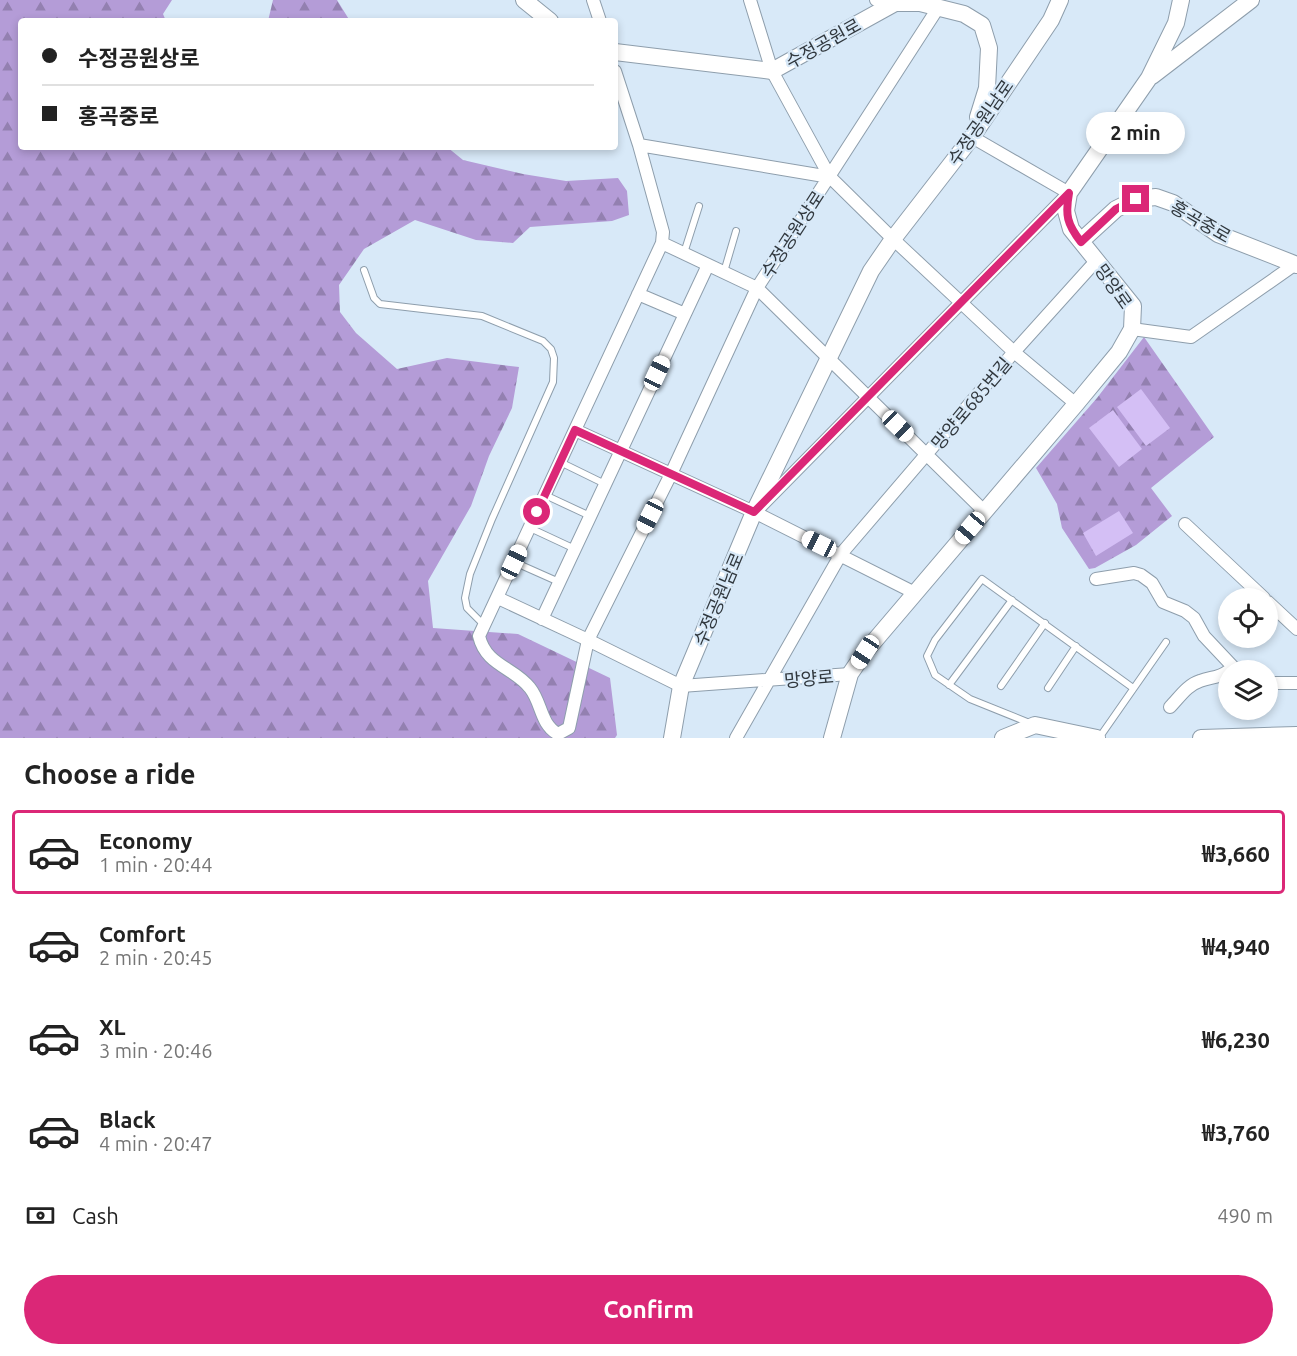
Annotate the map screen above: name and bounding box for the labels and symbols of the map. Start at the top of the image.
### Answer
street label: 수정공원로 [782,14,864,72]
street label: 수정공원남로 [943,76,1017,168]
callout: 2 min [1086,112,1186,154]
route end [1122,185,1149,212]
street label: 수정공원상로 [757,187,827,281]
street label: 홍곡중로 [1167,196,1235,246]
street label: 망양로 [1092,260,1136,312]
car [641,353,673,393]
street label: 망양로685번길 [927,353,1015,453]
car [879,407,917,445]
car [634,496,666,536]
route start [523,498,550,525]
car [952,508,988,548]
car [799,528,839,560]
car [498,542,530,582]
street label: 수정공원남로 [689,549,747,649]
car [848,632,882,672]
street label: 망양로 [783,666,835,690]

